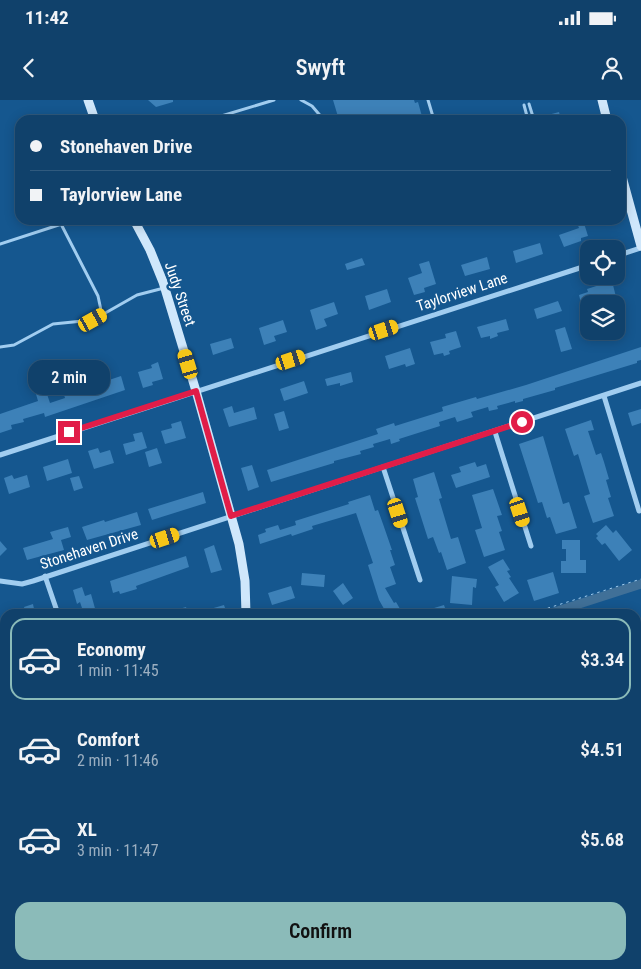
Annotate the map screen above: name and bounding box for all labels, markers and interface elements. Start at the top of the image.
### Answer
text: 11:42 [25,6,69,29]
icon: back [15,54,43,82]
icon: person [598,54,626,82]
text: Swyft [296,55,345,80]
text: Stonehaven Drive [60,135,192,158]
text: Taylorview Lane [60,183,182,206]
map controls [580,240,625,340]
button: locate [580,240,625,285]
street label: Judy Street [161,259,199,329]
street label: Taylorview Lane [414,269,510,315]
button: layers [580,295,625,340]
car [76,306,109,334]
car [367,318,400,342]
car [176,347,199,381]
car [274,348,307,372]
callout: 2 min [28,360,110,394]
text: 2 min [51,368,87,387]
route start [511,411,533,433]
route end [58,421,80,443]
car [508,495,531,529]
car [386,496,409,530]
street label: Stonehaven Drive [38,525,140,573]
car [148,526,181,550]
icon: car [17,637,62,682]
text: Economy [77,638,146,661]
text: $3.34 [580,648,624,671]
text: 1 min · 11:45 [77,661,159,680]
icon: car [17,727,62,772]
text: Comfort [77,728,140,751]
text: $4.51 [580,738,624,761]
text: 2 min · 11:46 [77,751,159,770]
icon: car [17,817,62,862]
text: XL [77,818,97,841]
text: $5.68 [580,828,624,851]
text: 3 min · 11:47 [77,841,159,860]
button: Confirm [15,902,626,960]

